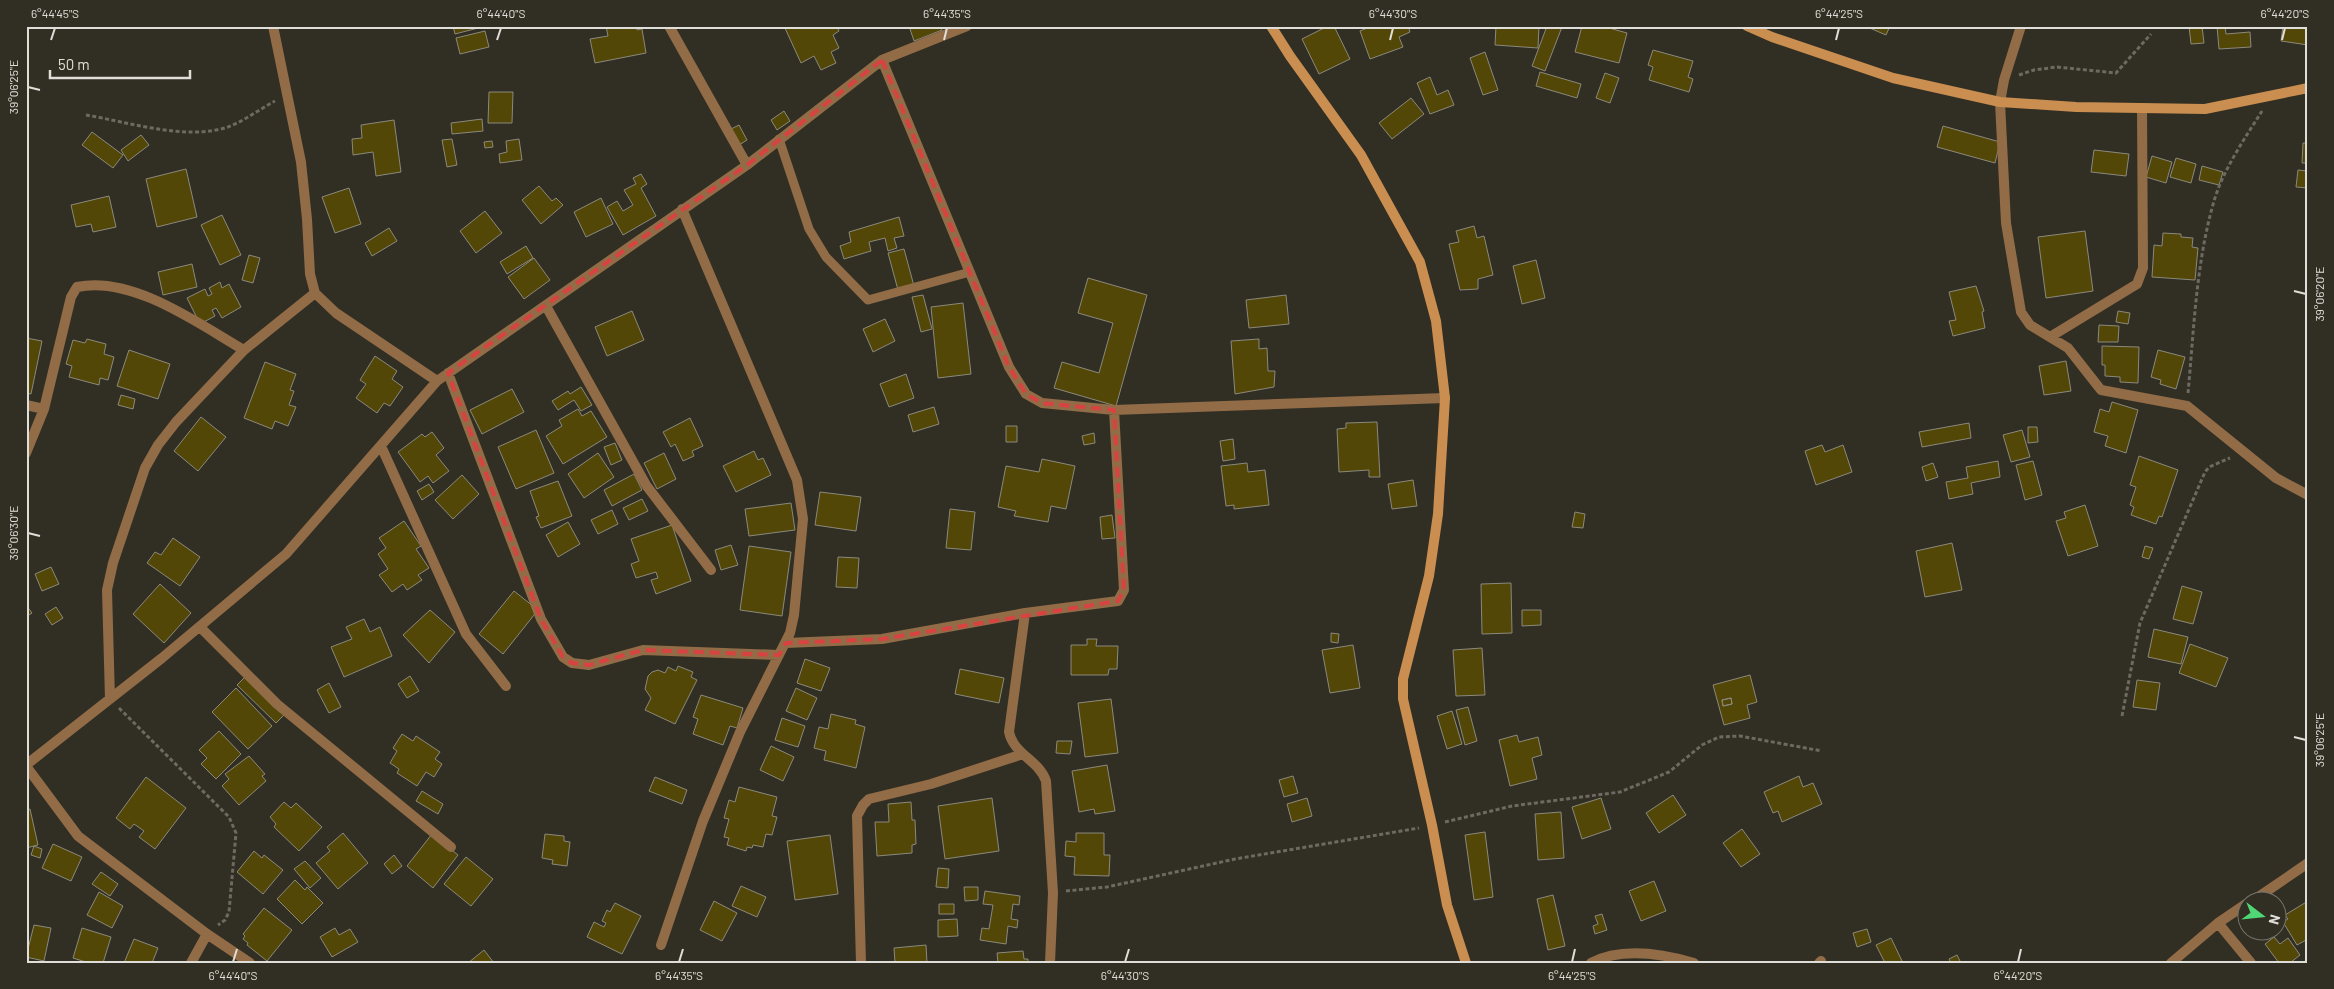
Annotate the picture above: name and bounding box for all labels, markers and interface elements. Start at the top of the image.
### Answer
text: 6°44'45"S [31,6,79,20]
text: 6°44'40"S [477,6,525,20]
text: 6°44'35"S [923,6,971,20]
text: 6°44'30"S [1369,6,1417,20]
text: 6°44'25"S [1815,6,1863,20]
text: 6°44'20"S [2261,6,2309,20]
scale bar [50,48,190,80]
text: 50 m [58,55,90,73]
text: 39°06'25"E [6,60,20,114]
text: 39°06'20"E [2312,266,2326,322]
text: 39°06'30"E [6,506,20,560]
text: 39°06'25"E [2312,713,2326,767]
north arrow [2236,892,2286,942]
text: N [2266,913,2284,927]
text: 6°44'40"S [209,968,257,982]
text: 6°44'35"S [655,968,703,982]
text: 6°44'30"S [1101,968,1149,982]
text: 6°44'25"S [1548,968,1596,982]
text: 6°44'20"S [1994,968,2042,982]

